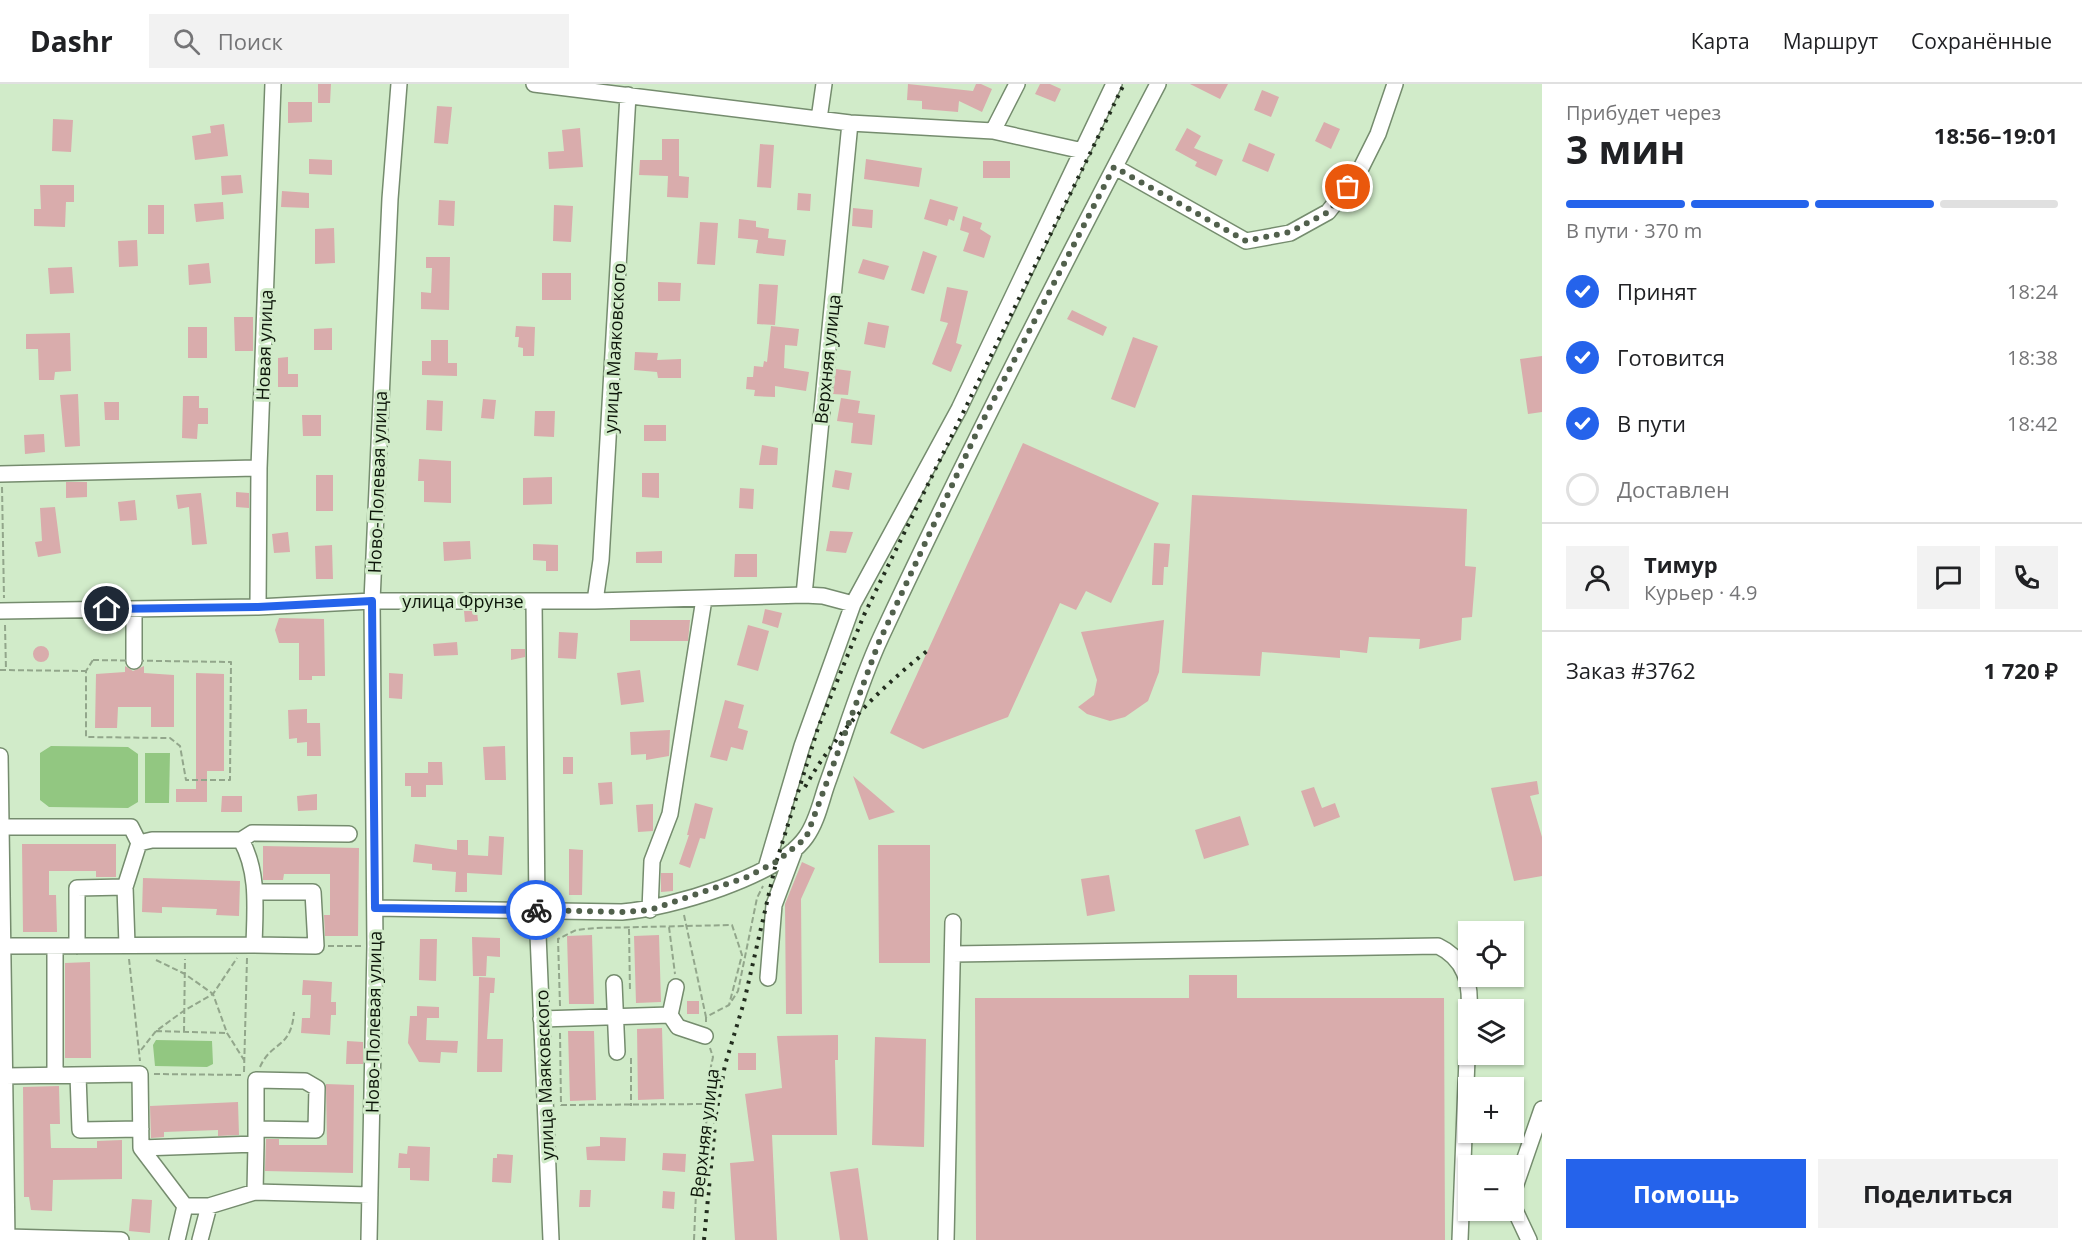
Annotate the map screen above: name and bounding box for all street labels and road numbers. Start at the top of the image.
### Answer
street label: улица Маяковского [598,262,630,434]
street label: Новая улица [250,289,278,401]
street label: Верхняя улица [808,293,846,425]
street label: Ново-Полевая улица [362,390,392,574]
street label: улица Фрунзе [402,589,524,613]
street label: Ново-Полевая улица [359,931,387,1113]
street label: улица Маяковского [529,989,559,1161]
street label: Верхняя улица [684,1067,724,1199]

